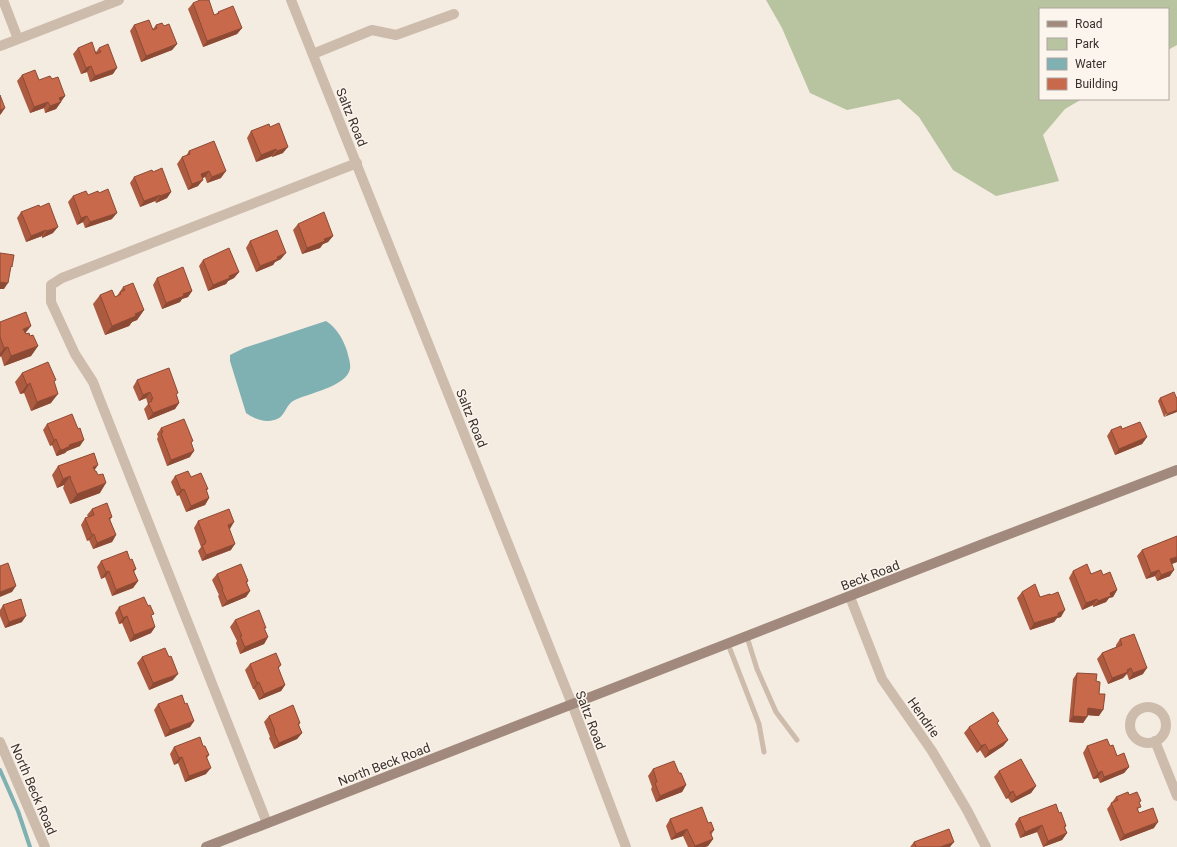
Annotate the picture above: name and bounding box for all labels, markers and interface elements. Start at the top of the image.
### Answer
legend [1039,8,1169,100]
text: Road [1075,17,1103,31]
text: Park [1075,37,1100,51]
text: Water [1075,57,1106,71]
text: Building [1075,77,1118,91]
street label: Saltz Road [333,86,370,149]
street label: Saltz Road [453,387,490,450]
street label: Beck Road [839,557,902,593]
street label: Saltz Road [572,689,609,752]
street label: Hendrie [905,694,943,740]
street label: North Beck Road [336,740,432,789]
street label: North Beck Road [8,741,59,837]

